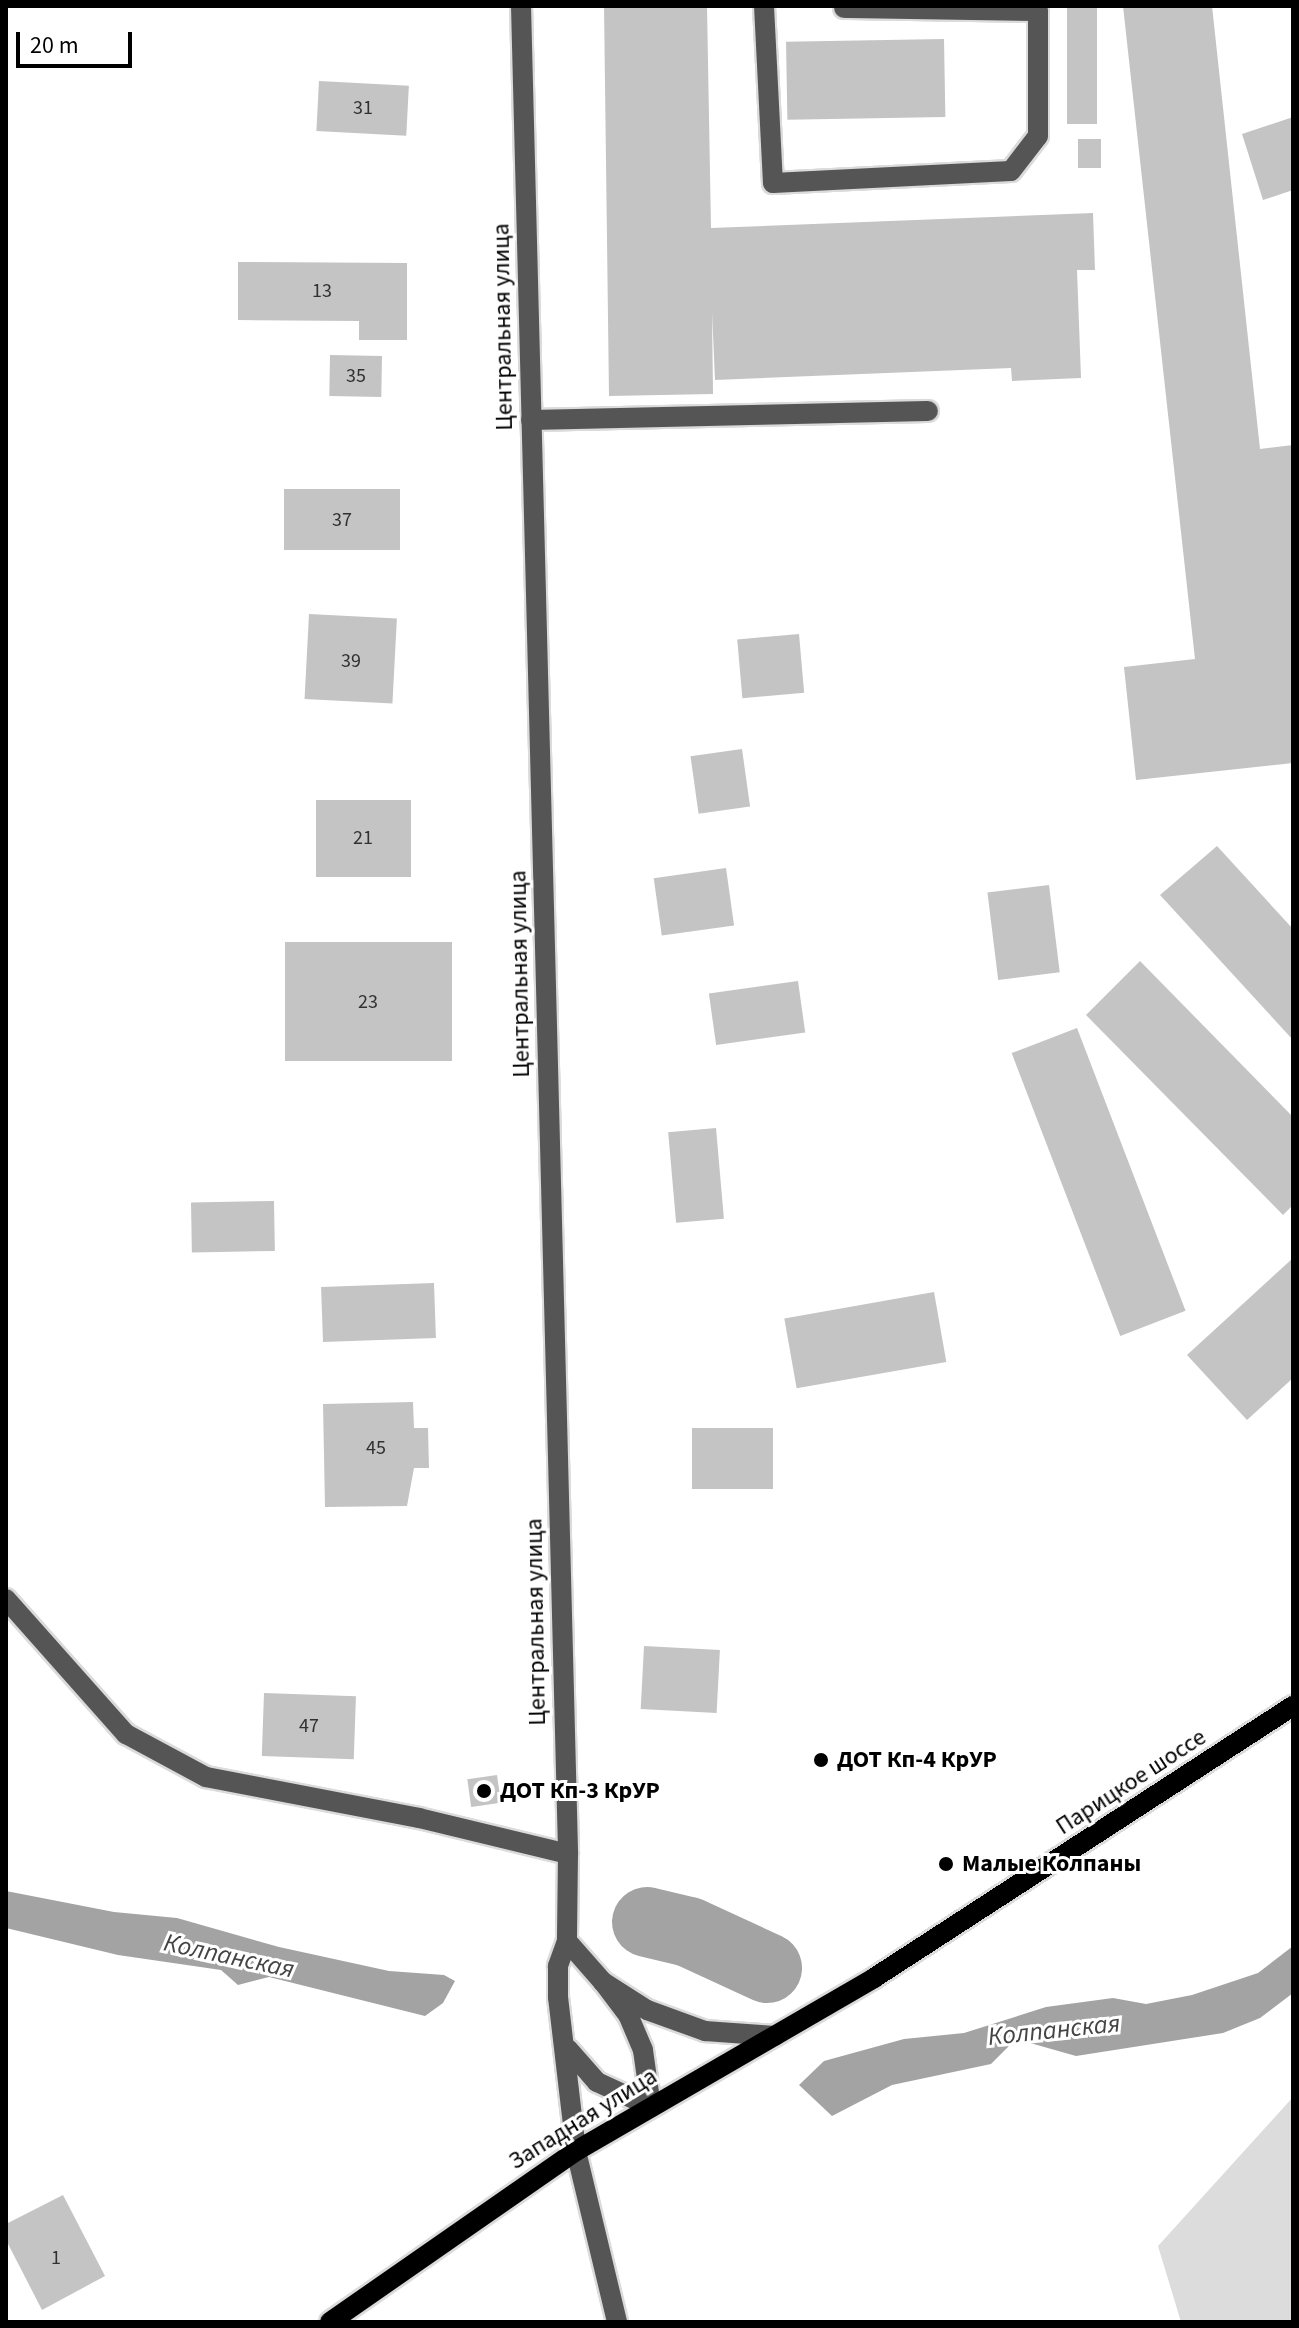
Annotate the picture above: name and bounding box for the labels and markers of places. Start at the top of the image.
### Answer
place label: ДОТ Кп-4 КрУР [837,1746,997,1774]
marker: ДОТ Кп-4 КрУР [812,1751,830,1769]
place label: ДОТ Кп-3 КрУР [500,1777,660,1805]
marker: ДОТ Кп-3 КрУР [475,1782,493,1800]
place label: Малые Колпаны [962,1850,1141,1878]
marker: Малые Колпаны [937,1855,955,1873]

